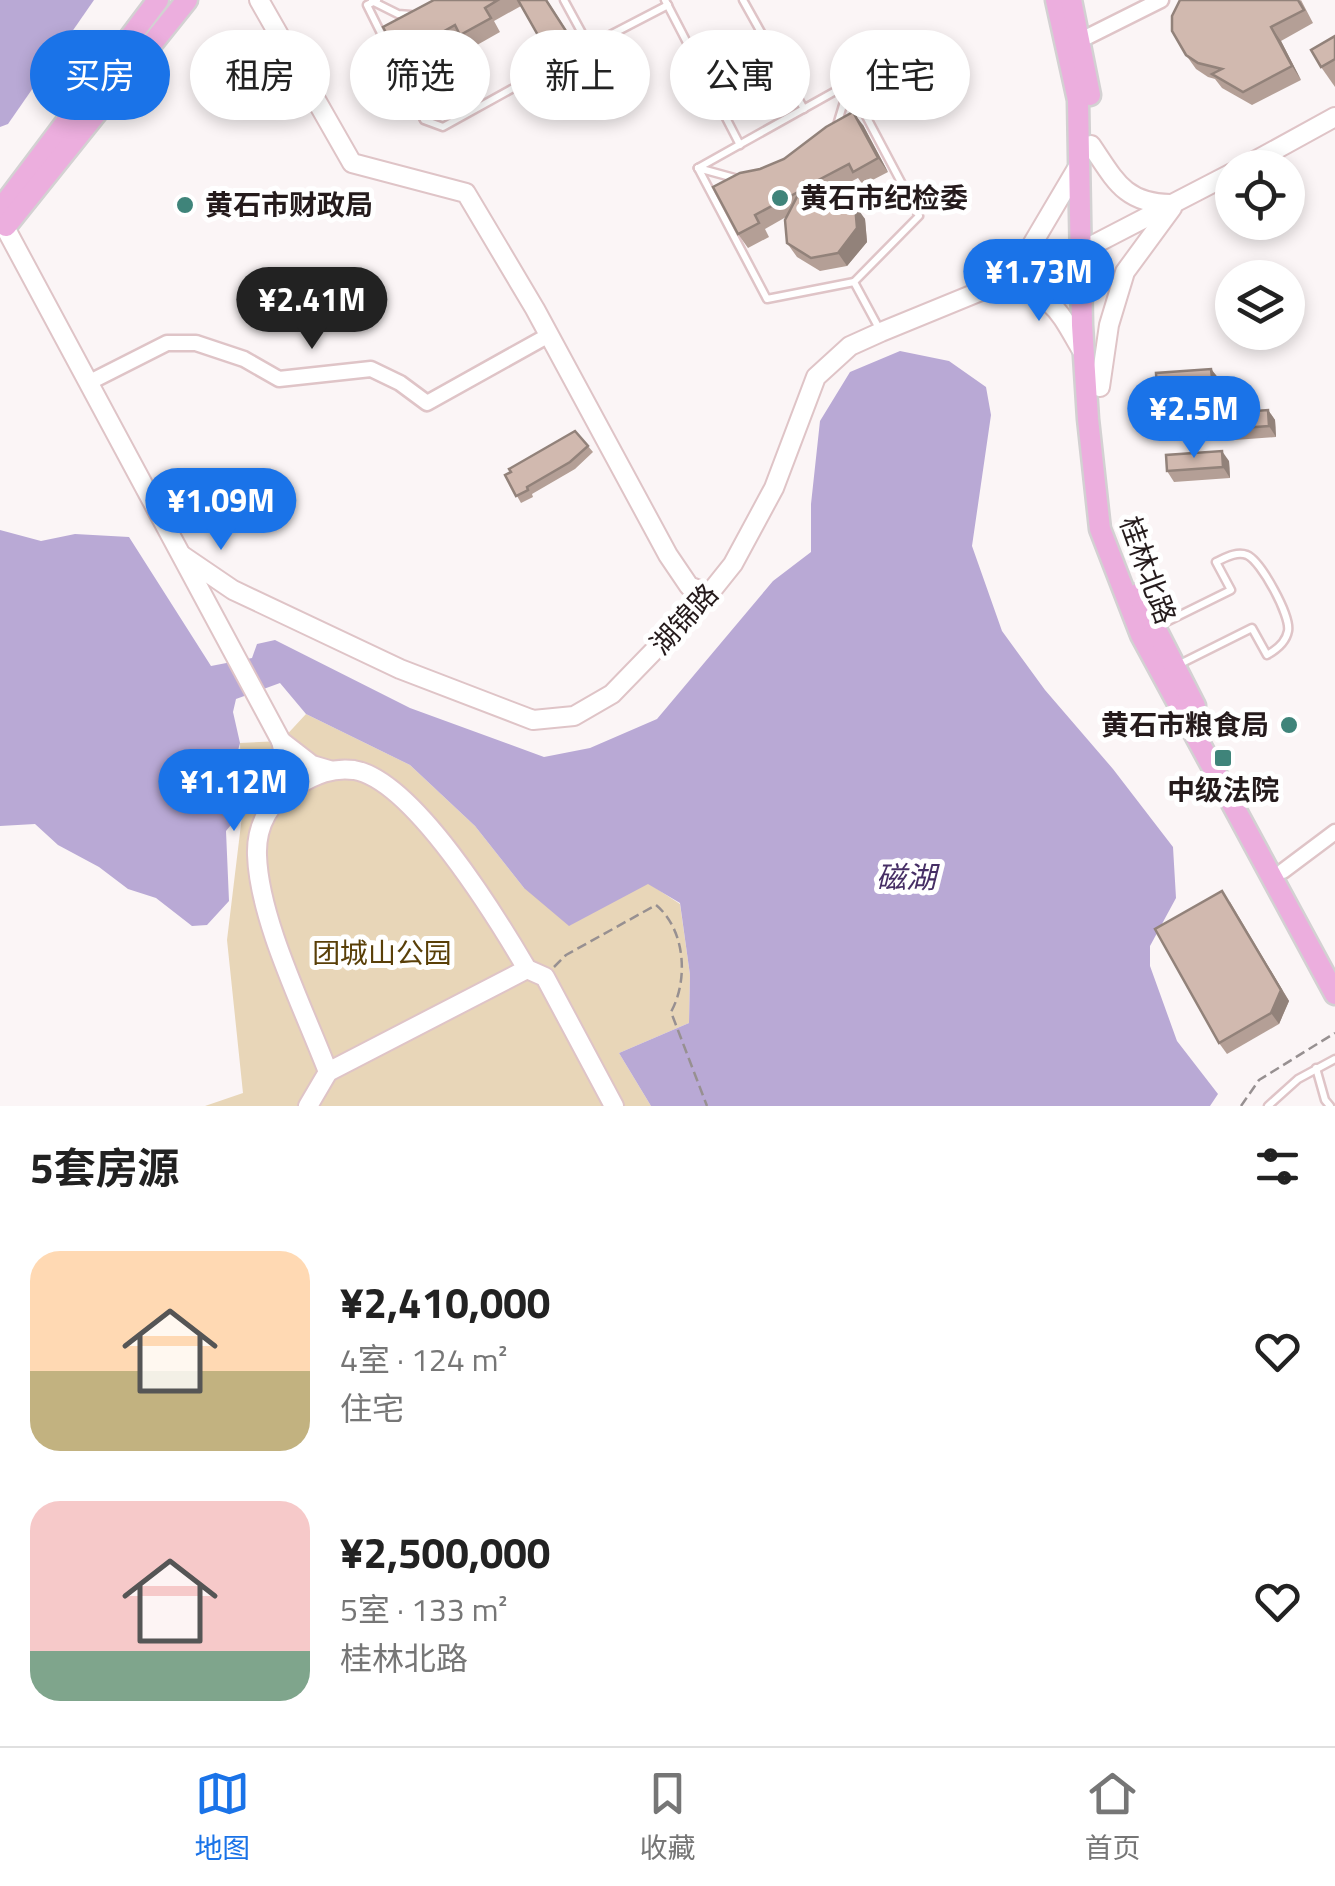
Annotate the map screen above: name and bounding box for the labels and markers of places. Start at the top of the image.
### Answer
place label: 黄石市纪检委 [800,176,968,219]
place label: 黄石市财政局 [205,183,373,226]
marker: 黄石市纪检委 [769,187,791,209]
marker: 黄石市财政局 [174,194,196,216]
pin: ¥1.73M [958,239,1120,324]
pin: ¥2.41M [231,267,393,352]
pin: ¥2.5M [1124,376,1264,461]
pin: ¥1.09M [140,468,302,553]
place label: 黄石市粮食局 [1101,703,1269,746]
marker: 黄石市粮食局 [1278,714,1300,736]
marker: 中级法院 [1212,747,1234,769]
pin: ¥1.12M [153,749,315,834]
place label: 中级法院 [1167,768,1279,811]

